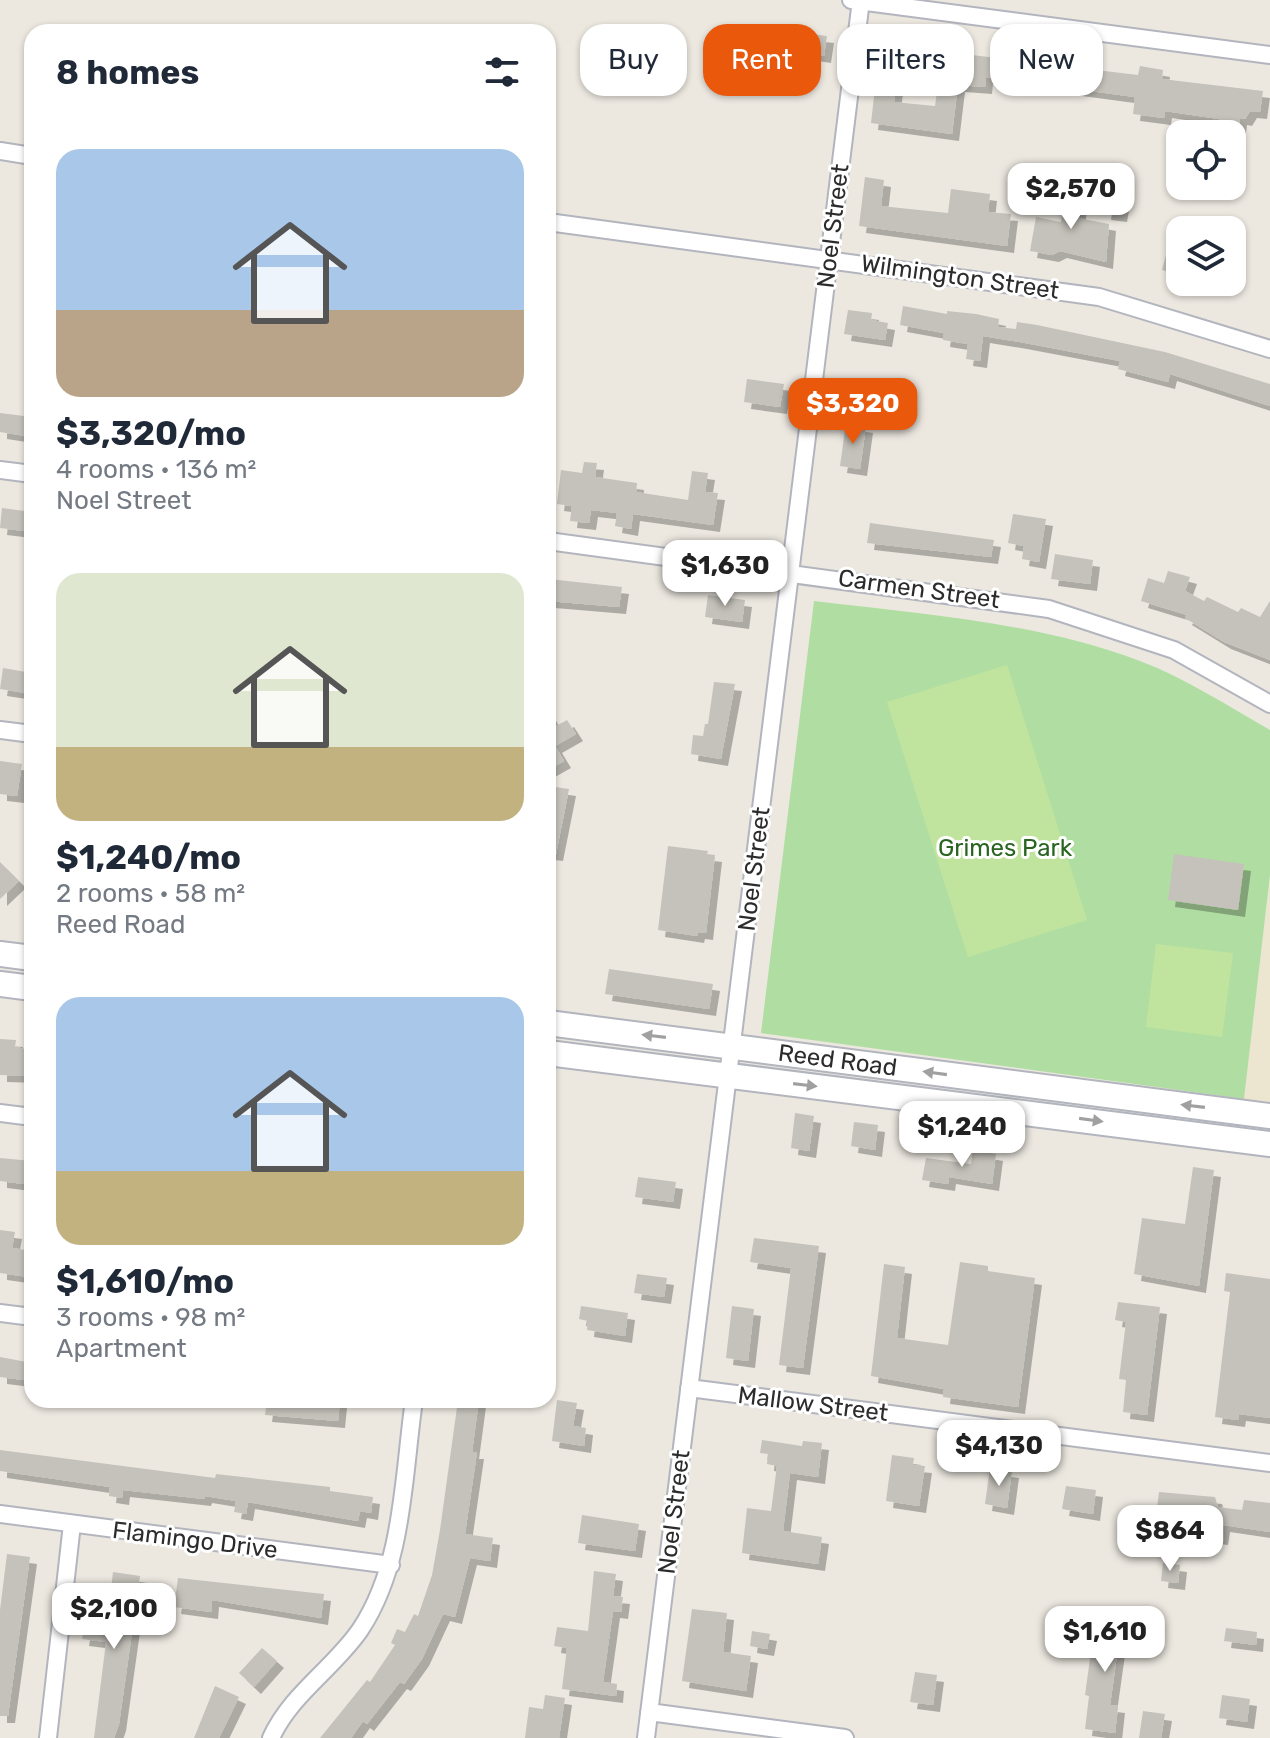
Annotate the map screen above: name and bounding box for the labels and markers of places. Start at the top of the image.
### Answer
pin: $2,570 [1006,163,1136,231]
pin: $3,320 [788,378,918,446]
pin: $1,630 [660,540,790,608]
pin: $1,240 [897,1101,1027,1169]
pin: $4,130 [934,1420,1064,1488]
pin: $864 [1123,1505,1217,1573]
pin: $2,100 [49,1583,179,1651]
pin: $1,610 [1040,1606,1170,1674]

